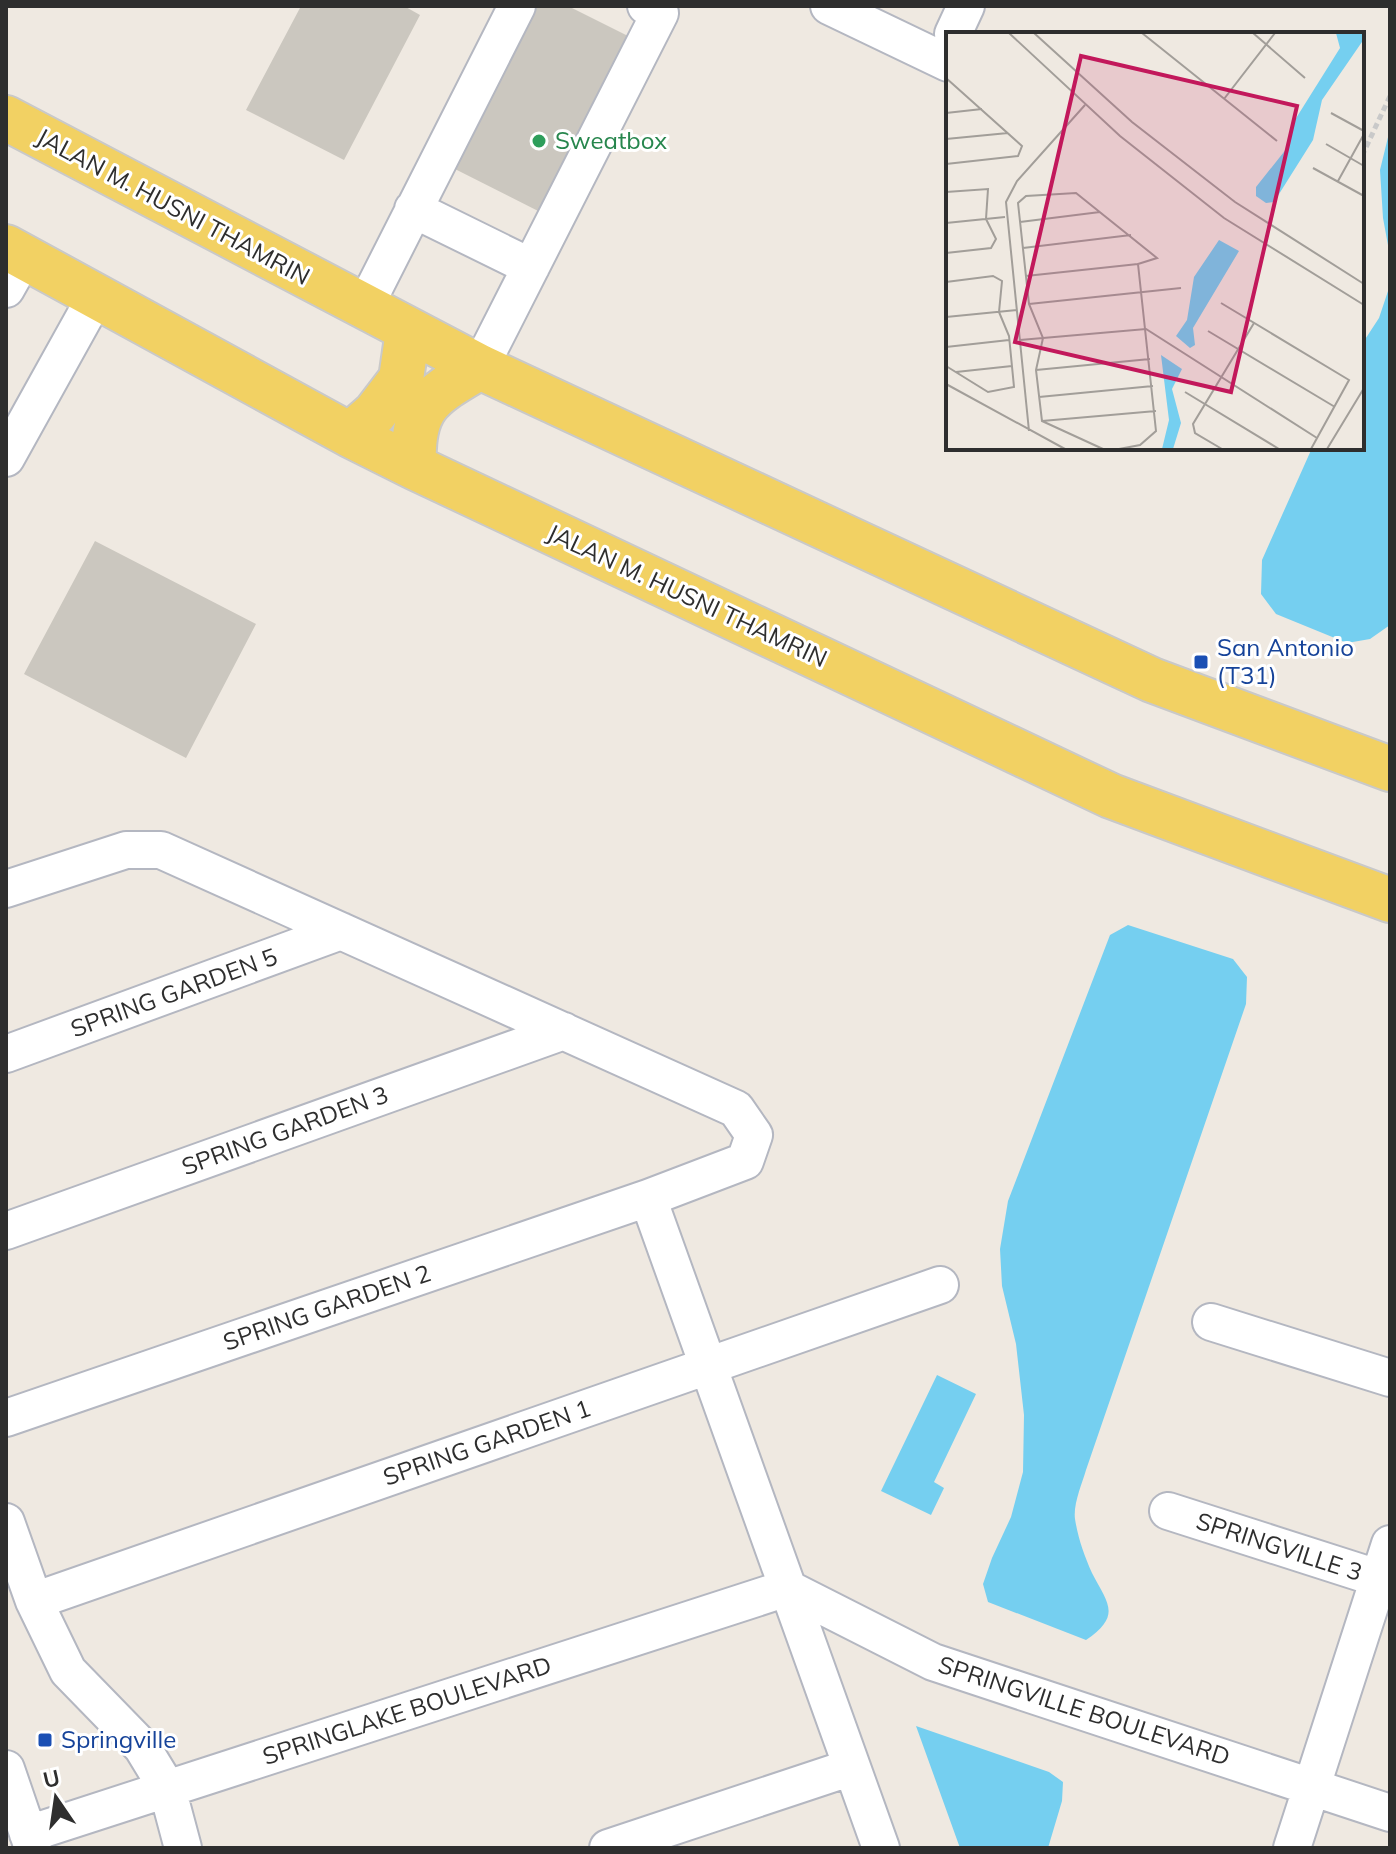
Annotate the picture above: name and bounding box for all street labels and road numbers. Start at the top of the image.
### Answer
street label: JALAN M. HUSNI THAMRIN [32,121,315,291]
street label: JALAN M. HUSNI THAMRIN [543,517,832,673]
street label: SPRING GARDEN 5 [66,941,281,1043]
street label: SPRING GARDEN 3 [177,1079,392,1181]
street label: SPRING GARDEN 2 [219,1257,434,1357]
street label: SPRING GARDEN 1 [379,1392,594,1492]
street label: SPRINGVILLE 3 [1193,1505,1366,1587]
street label: SPRINGLAKE BOULEVARD [259,1649,555,1771]
street label: SPRINGVILLE BOULEVARD [935,1649,1234,1771]

